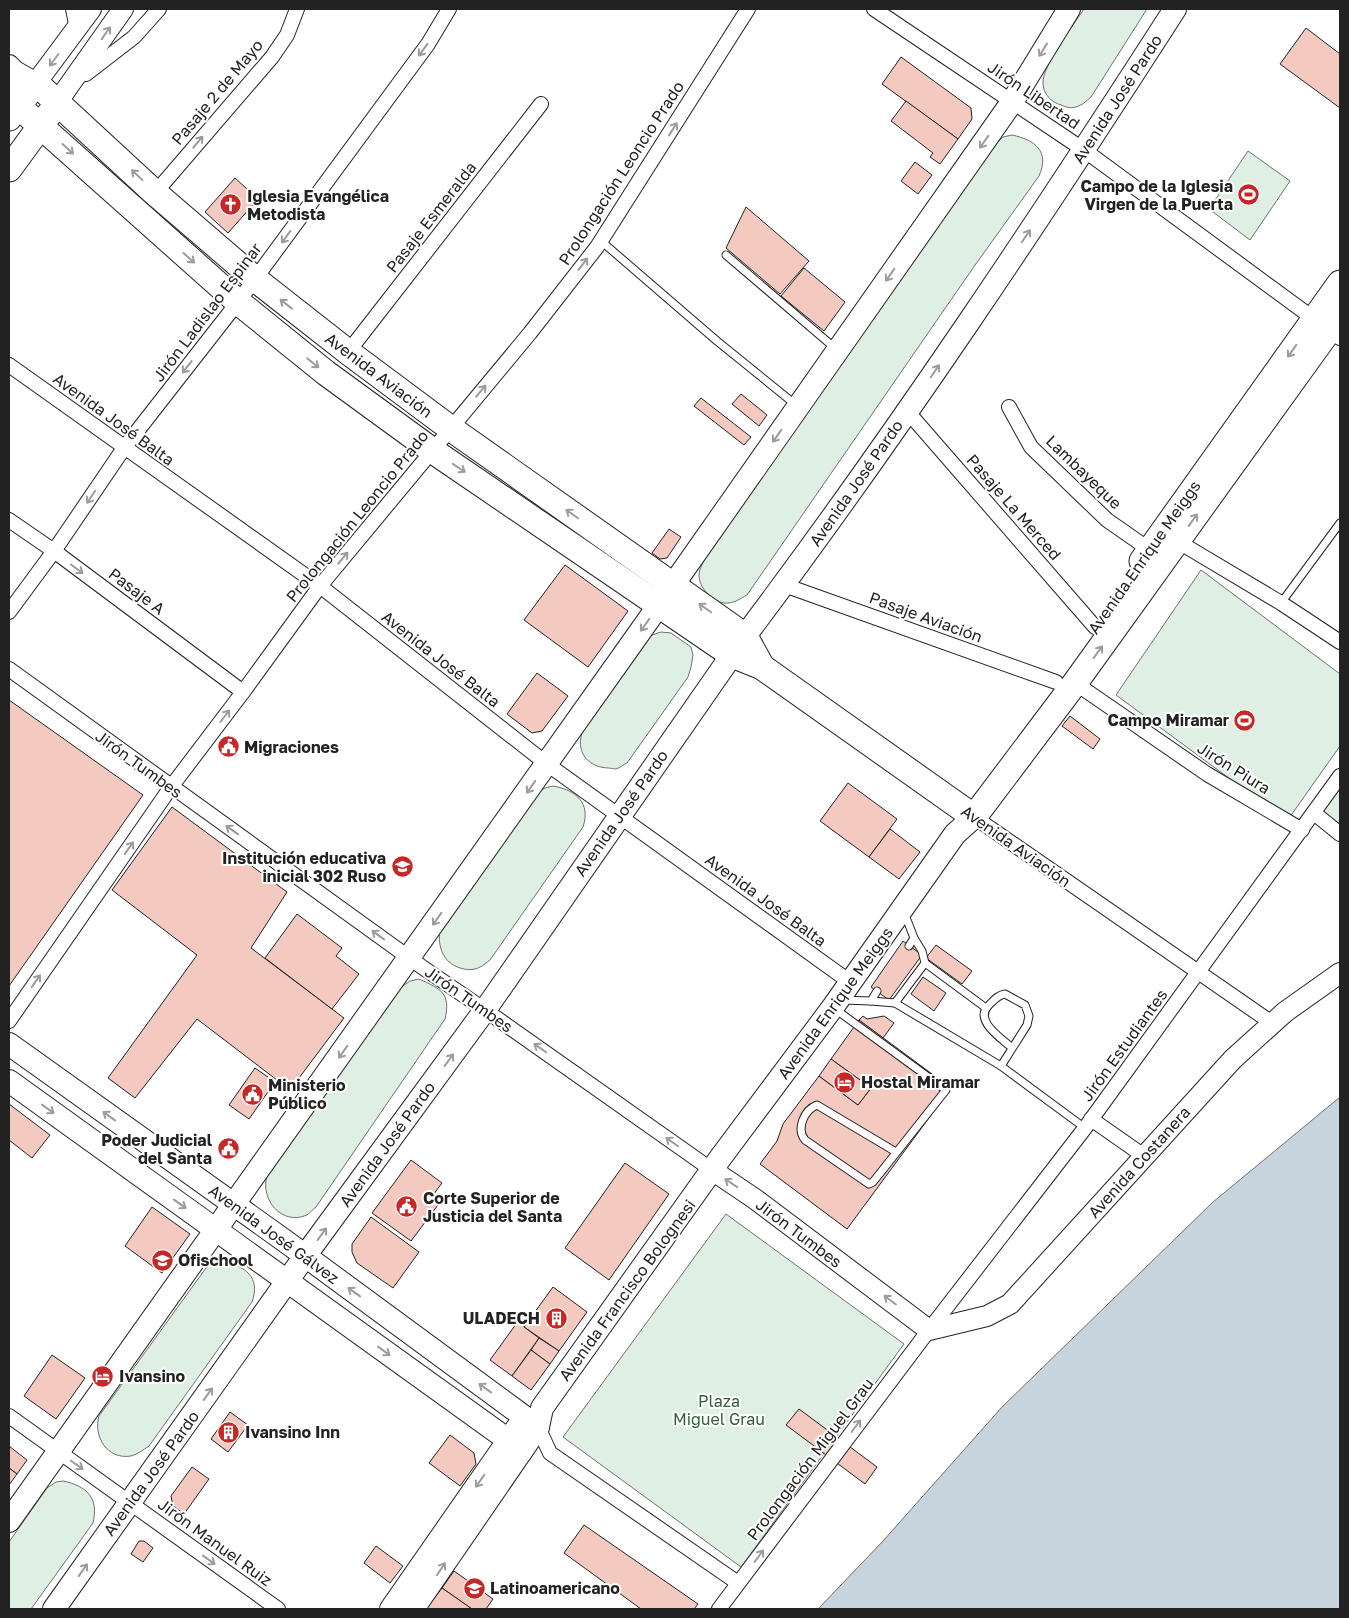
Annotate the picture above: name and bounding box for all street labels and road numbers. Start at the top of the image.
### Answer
street label: Avenida José Pardo [1068,31,1166,167]
street label: Pasaje 2 de Mayo [167,35,267,149]
street label: Jirón Libertad [984,57,1084,133]
street label: Prolongación Leoncio Prado [554,77,688,269]
street label: Pasaje Esmeralda [382,158,480,276]
street label: Jirón Ladislao Espinar [148,239,266,385]
street label: Avenida Aviación [321,328,437,422]
street label: Avenida José Balta [49,368,179,470]
street label: Avenida José Pardo [805,416,907,550]
street label: Prolongación Leoncio Prado [282,426,432,606]
street label: Lambayeque [1042,431,1126,513]
street label: Pasaje La Merced [963,450,1065,564]
street label: Avenida Enrique Meiggs [1083,476,1205,638]
street label: Pasaje A [105,563,169,619]
street label: Pasaje Aviación [867,587,985,647]
street label: Avenida José Balta [378,607,504,711]
street label: Jirón Tumbes [92,726,186,802]
street label: Jirón Piura [1194,738,1274,798]
street label: Avenida José Pardo [570,746,672,880]
street label: Avenida Aviación [957,801,1075,891]
street label: Avenida José Balta [701,849,831,951]
street label: Avenida Enrique Meiggs [773,923,897,1083]
street label: Jirón Tumbes [421,961,517,1037]
street label: Jirón Estudiantes [1077,985,1171,1105]
street label: Avenida José Pardo [335,1078,439,1210]
street label: Avenida Costanera [1084,1102,1194,1222]
street label: Avenida José Gálvez [205,1180,343,1288]
street label: Jirón Tumbes [752,1194,846,1272]
street label: Avenida Francisco Bolognesi [554,1195,700,1385]
street label: Prolongación Miguel Grau [742,1374,878,1544]
street label: Avenida José Pardo [99,1407,203,1539]
street label: Jirón Manuel Ruiz [154,1494,276,1590]

